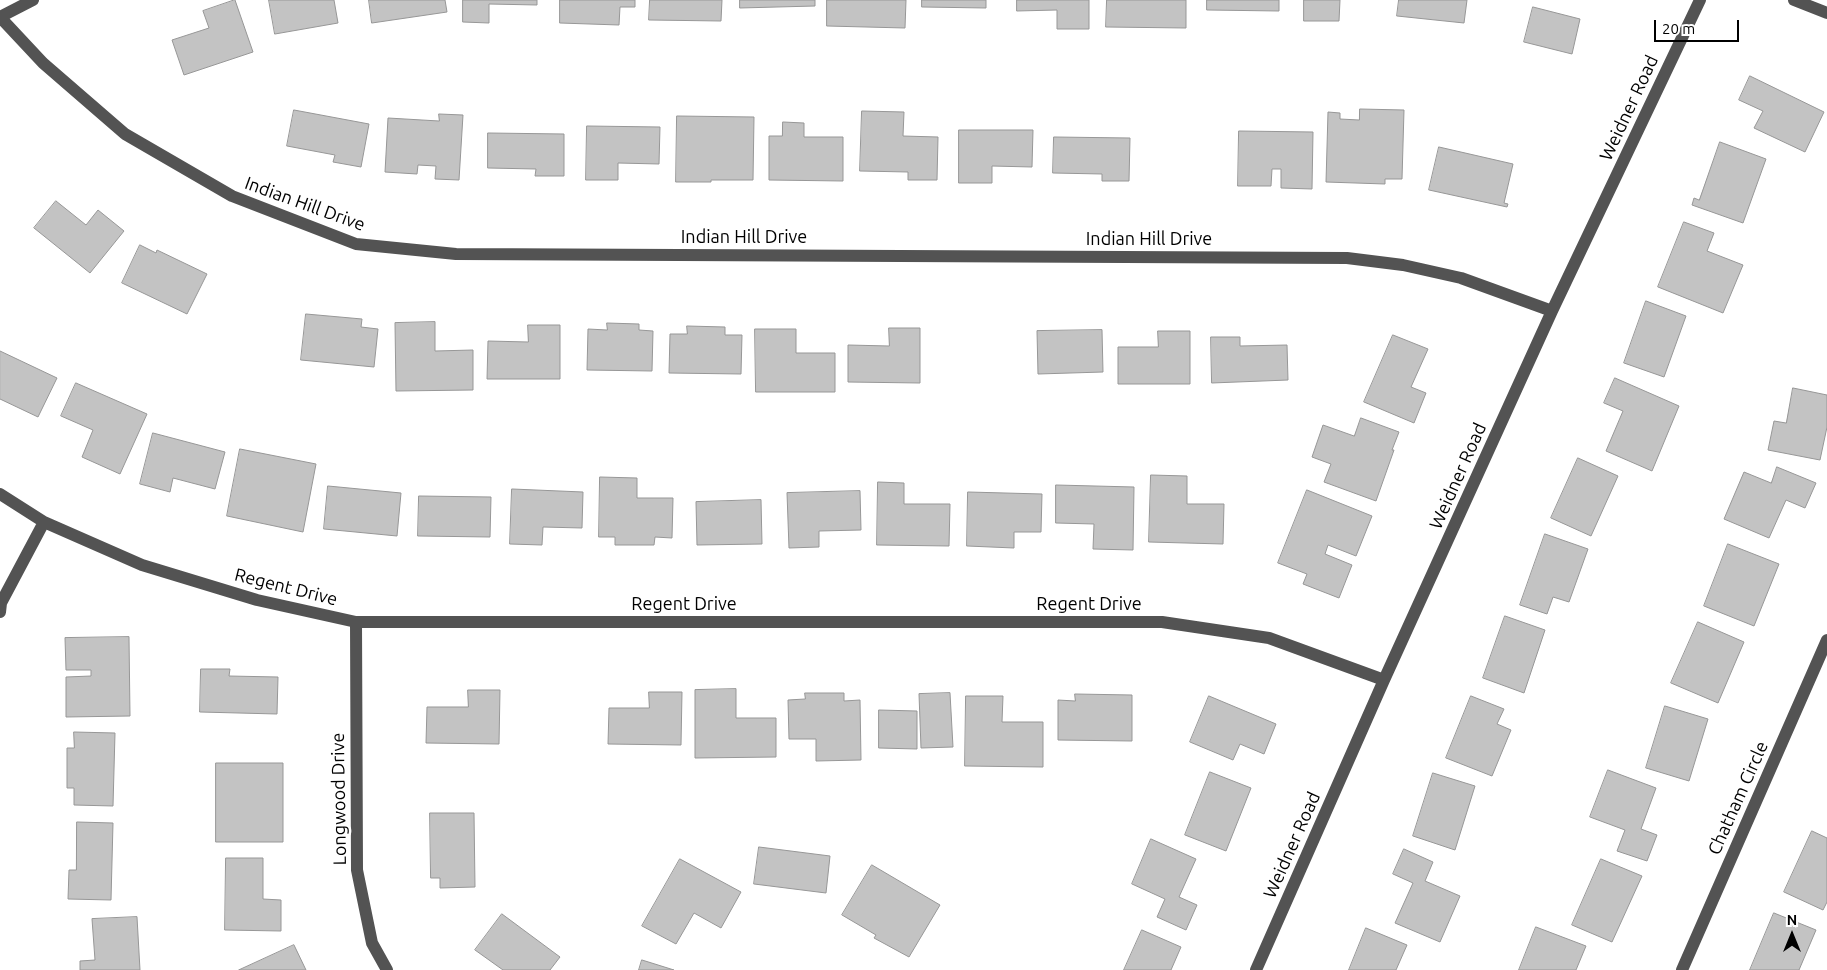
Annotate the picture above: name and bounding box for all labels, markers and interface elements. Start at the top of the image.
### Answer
scale bar [1657,10,1742,42]
text: 20 m [1662,20,1695,37]
street label: Weidner Road [1595,52,1663,164]
street label: Indian Hill Drive [242,172,368,236]
street label: Indian Hill Drive [681,226,807,248]
street label: Indian Hill Drive [1086,228,1212,250]
street label: Weidner Road [1425,420,1491,532]
street label: Regent Drive [232,564,340,610]
street label: Regent Drive [631,593,737,615]
street label: Regent Drive [1036,593,1142,615]
street label: Longwood Drive [327,733,351,865]
street label: Chatham Circle [1703,738,1773,858]
street label: Weidner Road [1259,789,1325,901]
north arrow [1767,910,1817,960]
text: N [1787,912,1797,928]

